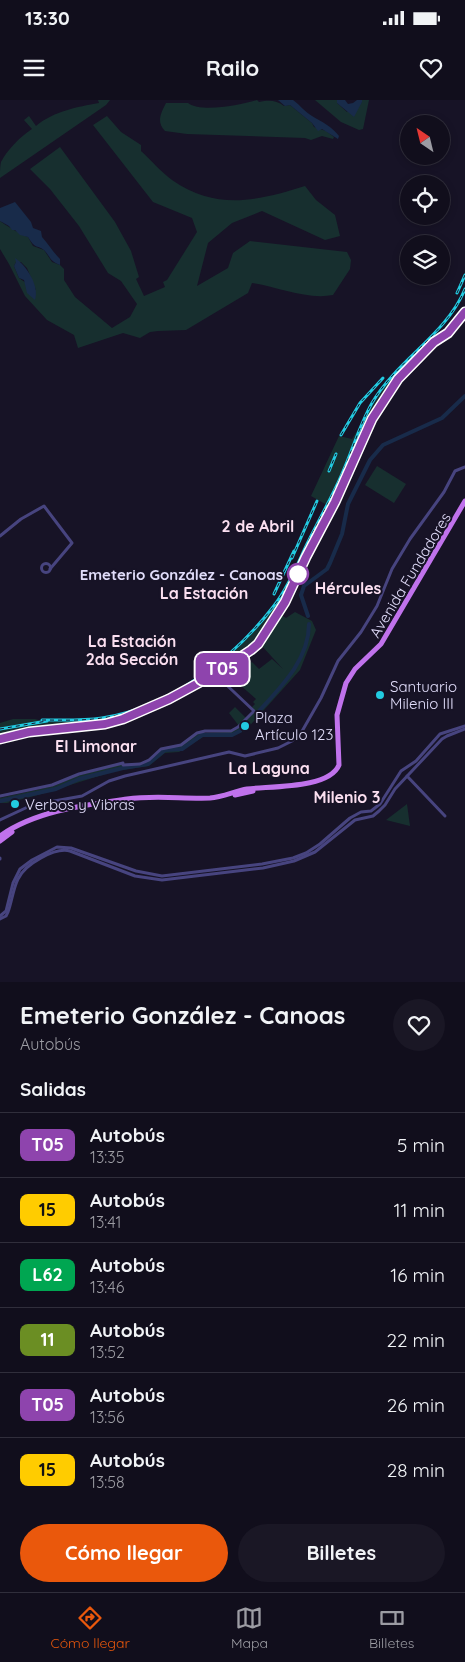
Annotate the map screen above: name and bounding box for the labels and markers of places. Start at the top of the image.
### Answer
marker: Emeterio González - Canoas [287,563,309,585]
place label: Emeterio González - Canoas [80,565,283,584]
place label: Santuario Milenio III [390,677,457,713]
marker: Santuario Milenio III [374,689,386,701]
place label: Plaza Artículo 123 [255,708,333,744]
marker: Plaza Artículo 123 [239,720,251,732]
place label: Verbos y Vibras [25,795,135,814]
marker: Verbos y Vibras [9,798,21,810]

